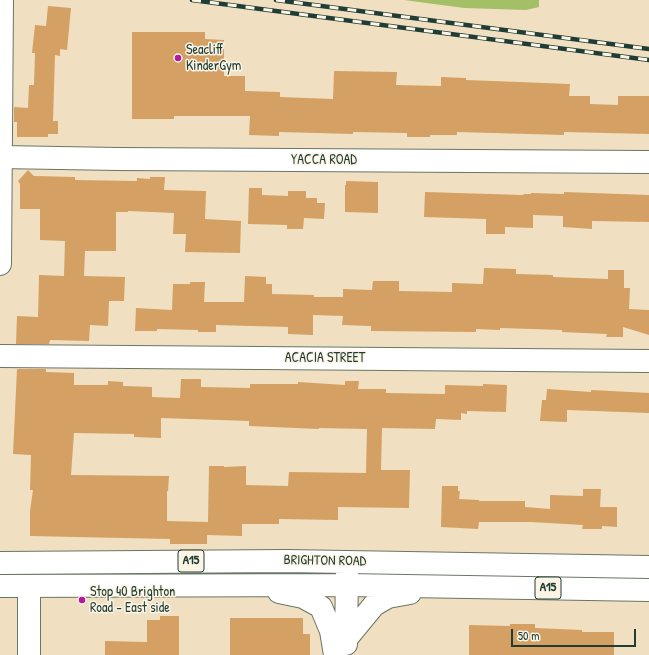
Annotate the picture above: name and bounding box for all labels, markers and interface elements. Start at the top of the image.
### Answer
place label: Seacliff KinderGym [186,42,241,74]
marker: Seacliff KinderGym [173,53,183,63]
street label: YACCA ROAD [291,152,357,168]
street label: ACACIA STREET [285,350,365,366]
road number: A15 [178,550,204,572]
street label: BRIGHTON ROAD [284,552,366,570]
road number: A15 [535,577,561,599]
place label: Stop 40 Brighton Road - East side [90,584,175,616]
marker: Stop 40 Brighton Road - East side [77,595,87,605]
scale bar [513,621,638,647]
text: 50 m [518,627,539,644]

